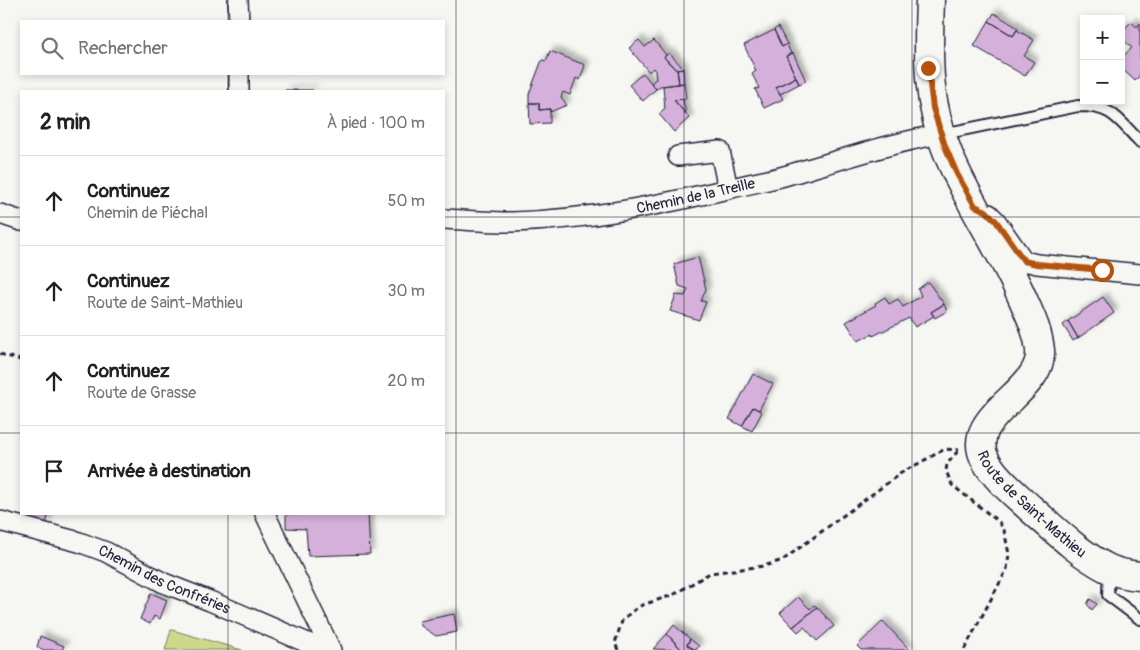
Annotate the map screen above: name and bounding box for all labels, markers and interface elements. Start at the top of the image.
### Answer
map controls [1080,15,1125,105]
button: + [1080,15,1125,60]
search box [20,20,445,75]
icon: search [38,34,66,62]
text: Rechercher [78,36,168,60]
route end [917,57,940,80]
button: − [1080,60,1125,105]
text: 2 min [40,109,90,136]
text: À pied · 100 m [327,113,425,133]
street label: Chemin de la Treille [635,174,757,218]
text: Continuez [87,179,170,203]
icon: ahead [40,187,68,215]
text: 50 m [388,191,425,211]
text: Chemin de Piéchal [87,203,208,223]
route start [1091,259,1114,282]
text: Continuez [87,269,170,293]
icon: ahead [40,277,68,305]
text: 30 m [387,281,425,301]
text: Route de Saint-Mathieu [87,293,243,313]
text: Continuez [87,359,170,383]
icon: ahead [40,367,68,395]
text: 20 m [387,371,425,391]
text: Route de Grasse [87,383,196,403]
street label: Route de Saint-Mathieu [972,448,1090,562]
icon: arrive [40,457,68,485]
text: Arrivée à destination [87,459,251,483]
street label: Chemin des Confréries [96,541,233,619]

